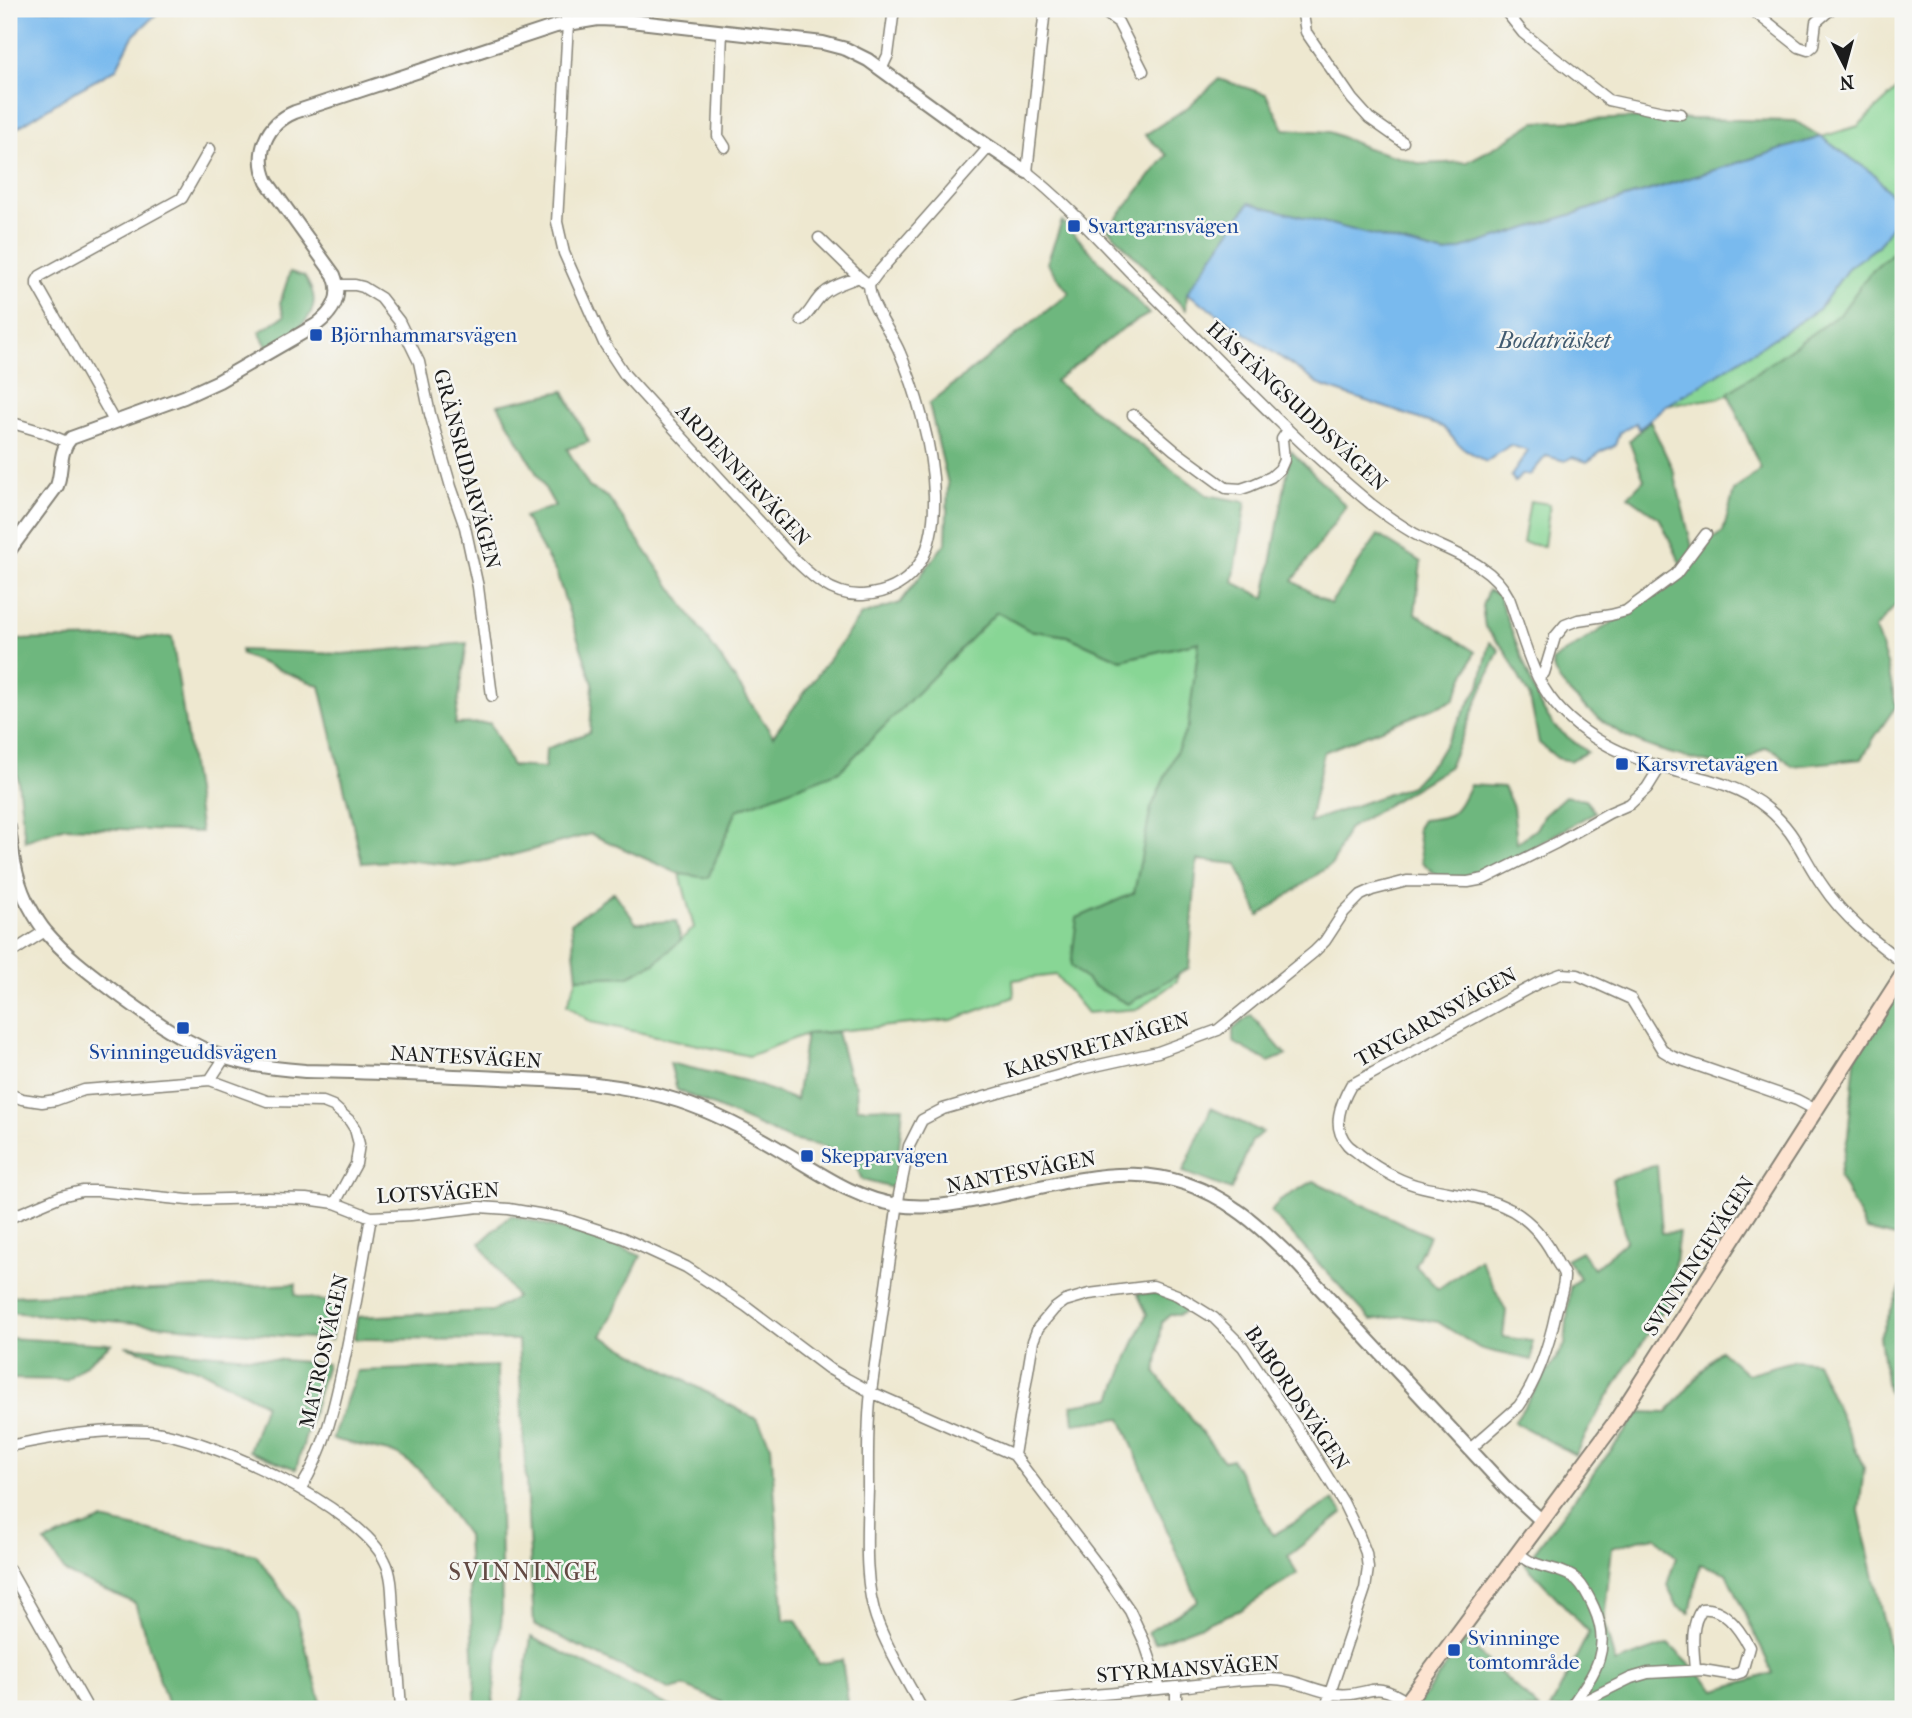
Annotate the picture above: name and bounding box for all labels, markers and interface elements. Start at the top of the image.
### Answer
north arrow [1811,32,1881,102]
text: N [1838,70,1855,94]
place label: Svartgarnsvägen [1088,214,1239,238]
marker: Svartgarnsvägen [1066,218,1082,234]
street label: HÄSTÄNGSUDDSVÄGEN [1202,316,1392,496]
place label: Björnhammarsvägen [330,323,517,347]
marker: Björnhammarsvägen [308,327,324,343]
water label: Bodaträsket [1495,327,1613,354]
street label: GRÄNSRIDARVÄGEN [429,366,505,572]
street label: ARDENNERVÄGEN [670,398,815,551]
place label: Karsvretavägen [1636,752,1778,776]
marker: Karsvretavägen [1614,756,1630,772]
street label: TRYGARNSVÄGEN [1351,962,1521,1072]
street label: KARSVRETAVÄGEN [1001,1007,1193,1083]
marker: Svinningeuddsvägen [175,1020,191,1036]
place label: Svinningeuddsvägen [89,1040,277,1064]
street label: NANTESVÄGEN [389,1041,543,1073]
place label: Skepparvägen [821,1144,948,1168]
street label: NANTESVÄGEN [944,1146,1098,1198]
marker: Skepparvägen [799,1148,815,1164]
street label: SVINNINGEVÄGEN [1638,1172,1760,1340]
street label: LOTSVÄGEN [376,1178,500,1208]
street label: MATROSVÄGEN [295,1271,353,1431]
street label: BABORDSVÄGEN [1240,1321,1354,1475]
district label: SVINNINGE [449,1558,599,1586]
place label: Svinninge tomtområde [1468,1626,1579,1674]
marker: Svinninge tomtområde [1446,1642,1462,1658]
street label: STYRMANSVÄGEN [1096,1651,1280,1687]

